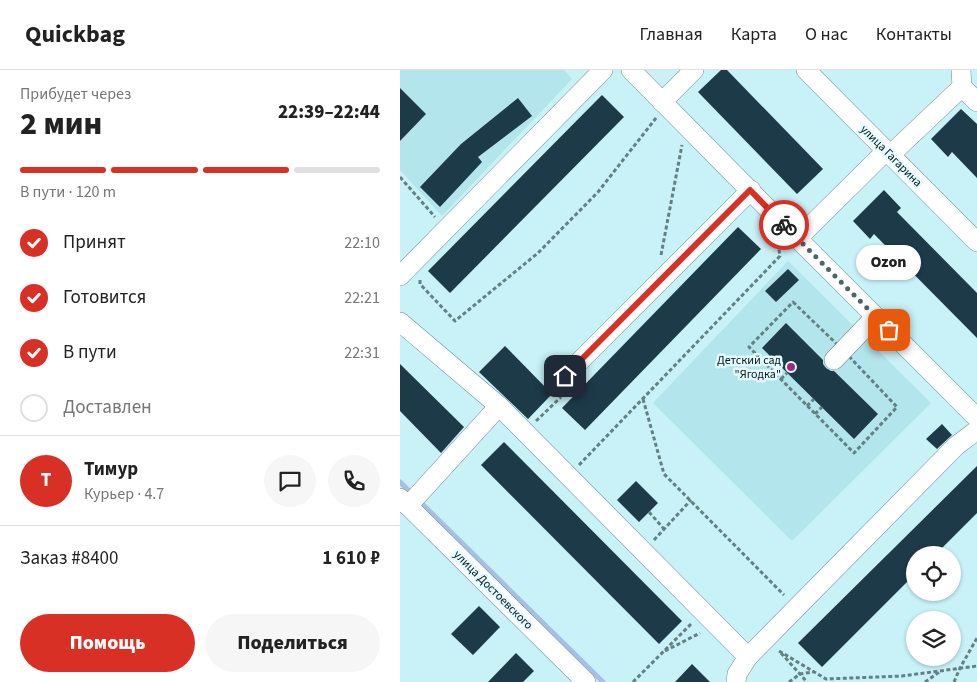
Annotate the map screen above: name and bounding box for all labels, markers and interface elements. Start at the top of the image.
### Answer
text: Quickbag [25,17,125,52]
text: Главная [640,22,703,47]
text: Карта [731,22,777,47]
text: О нас [805,22,848,47]
text: Контакты [876,22,952,47]
text: Прибудет через [20,83,131,105]
text: 22:39–22:44 [278,99,380,126]
text: 2 мин [20,101,102,147]
street label: улица Гагарина [856,121,926,191]
text: В пути · 120 m [20,181,116,203]
courier [759,200,809,250]
icon: bike [770,211,798,239]
icon: check [20,229,48,257]
text: Принят [63,229,126,256]
text: 22:10 [344,232,380,254]
callout: Ozon [856,245,922,280]
text: Ozon [870,251,907,273]
icon: check [20,284,48,312]
text: Готовится [63,284,146,311]
text: 22:21 [344,287,380,309]
pin [868,309,910,351]
icon: bag [875,316,903,344]
icon: check [20,339,48,367]
text: В пути [63,339,117,366]
text: 22:31 [344,342,380,364]
place label: Детский сад "Ягодка" [717,352,782,383]
pin [544,355,586,397]
marker: Детский сад "Ягодка" [785,361,797,373]
icon: home [551,362,579,390]
text: Доставлен [63,394,152,421]
button: chat [264,455,316,507]
button: phone [328,455,380,507]
text: Тимур [84,456,138,483]
text: Т [41,467,51,494]
text: Курьер · 4.7 [84,483,164,505]
text: Заказ #8400 [20,545,119,572]
text: 1 610 ₽ [322,545,380,572]
map controls [906,546,961,666]
button: locate [906,546,961,601]
street label: улица Достоевского [450,547,536,633]
button: layers [906,611,961,666]
button: Помощь [20,614,195,672]
button: Поделиться [205,614,380,672]

